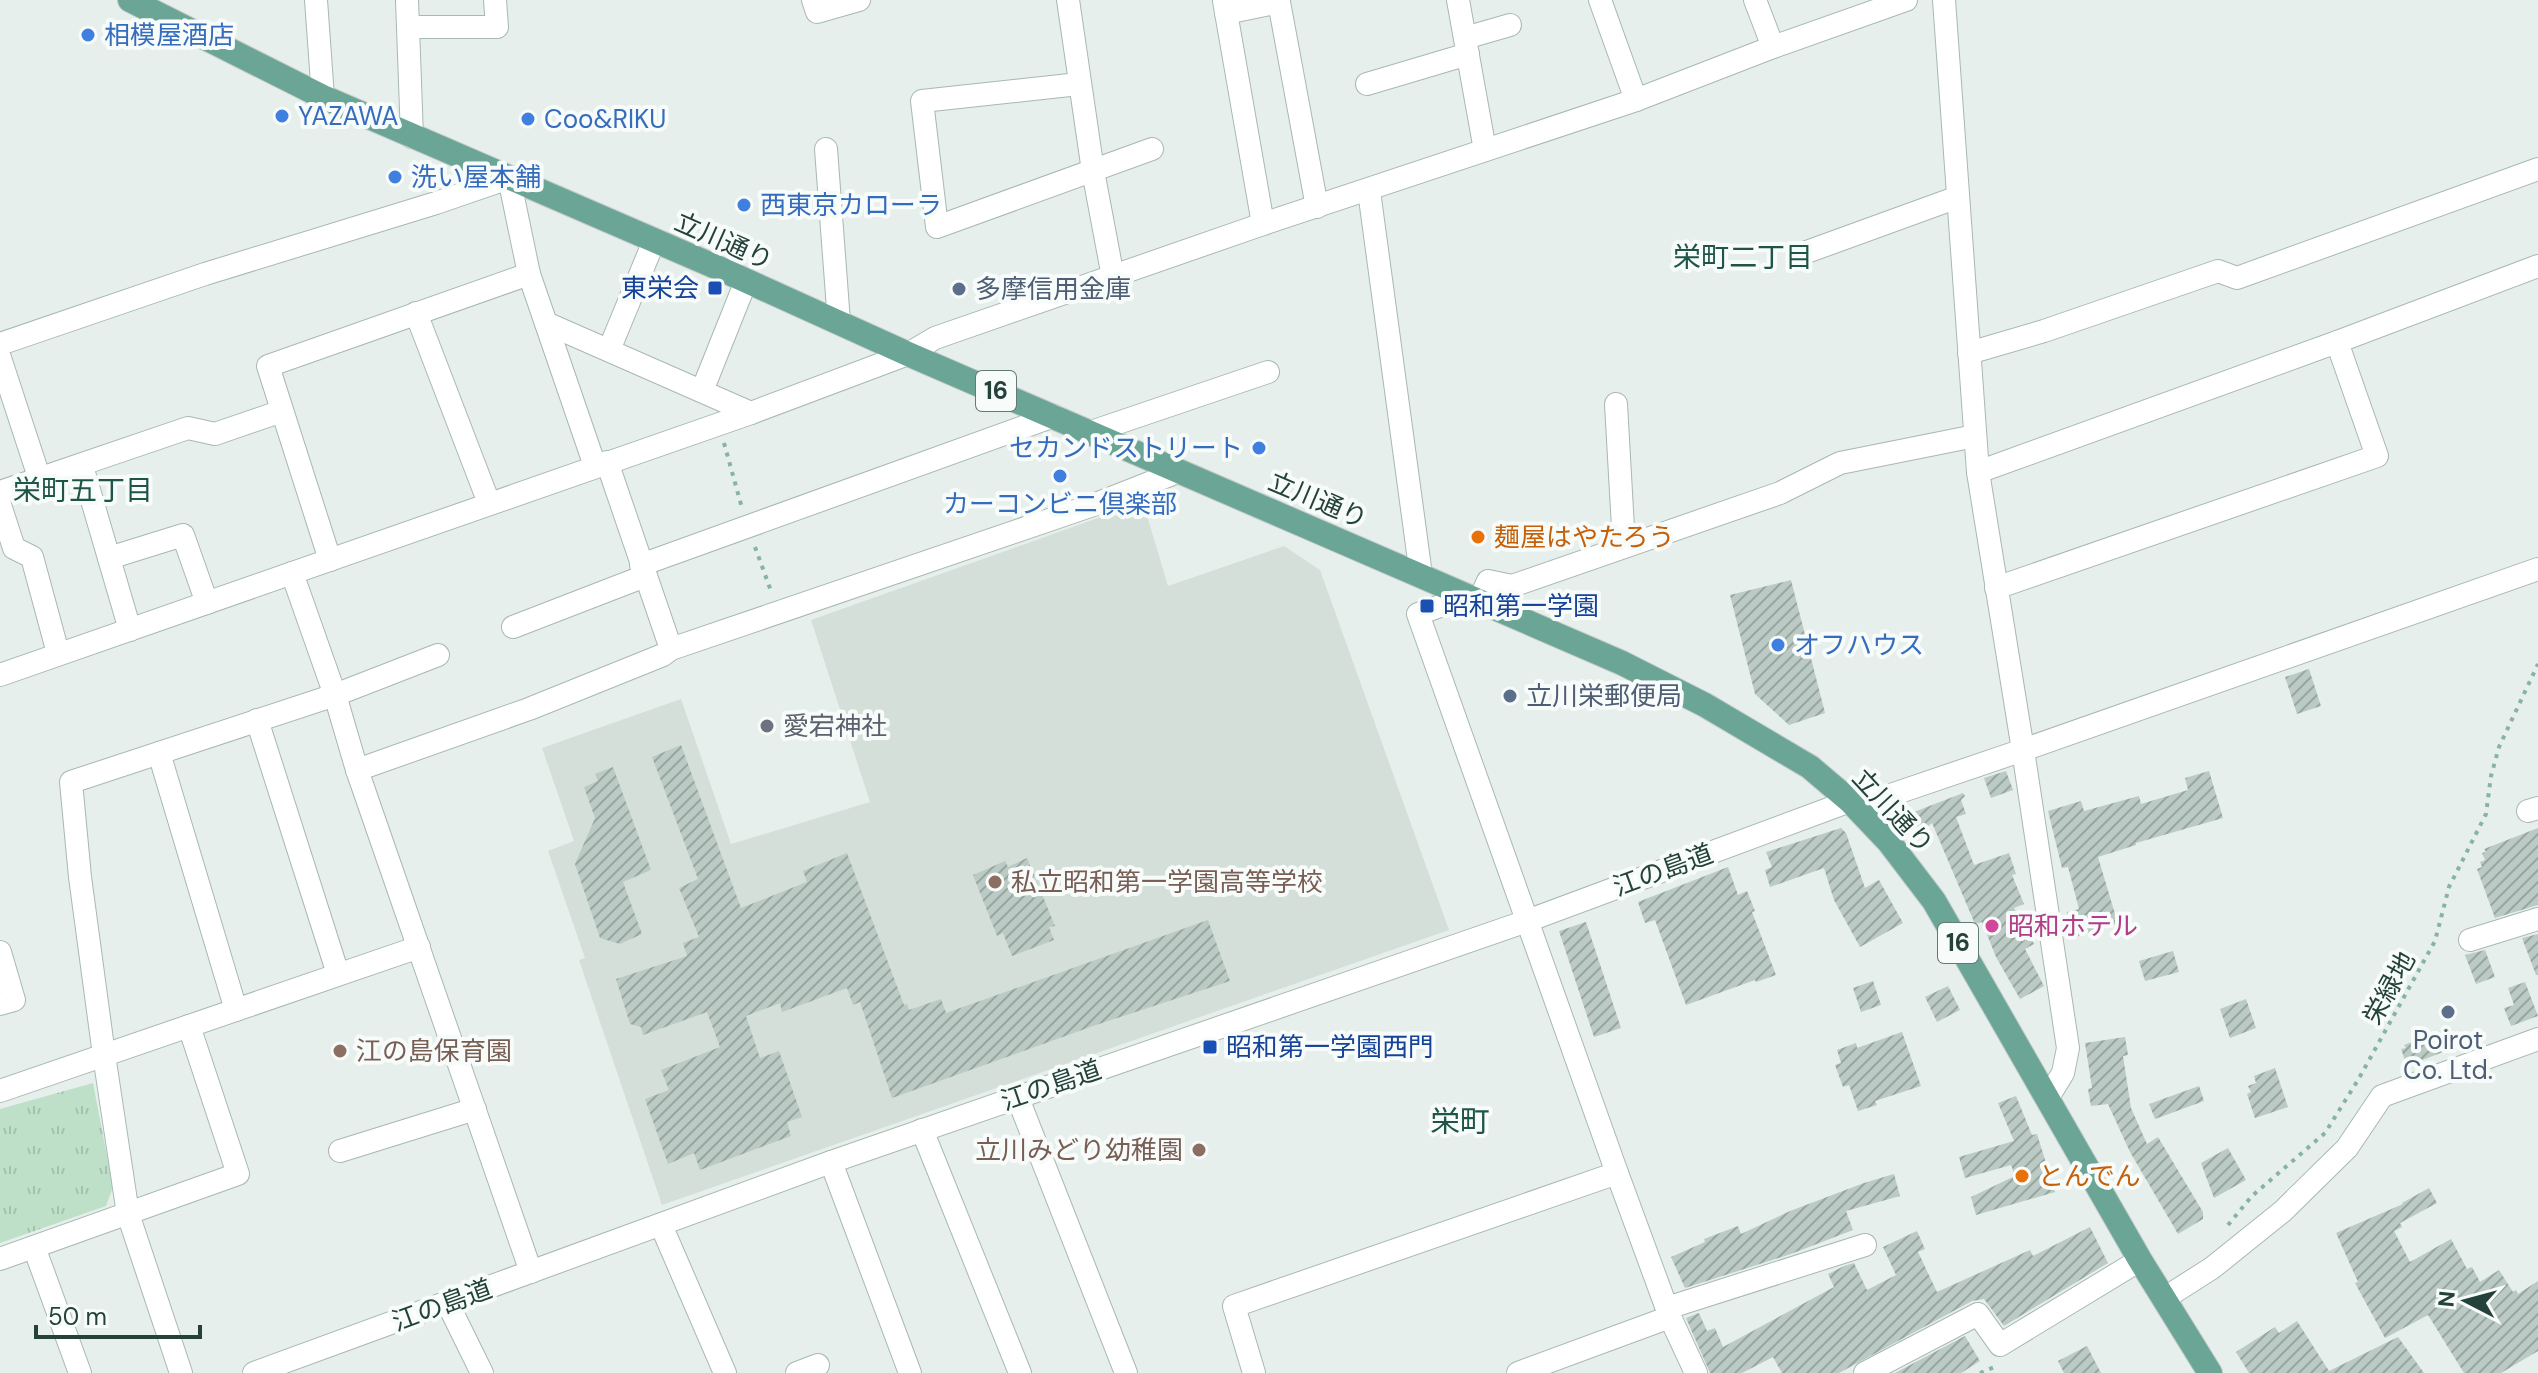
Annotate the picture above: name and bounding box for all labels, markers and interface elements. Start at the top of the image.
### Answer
place label: 相模屋酒店 [104,18,234,52]
marker: 相模屋酒店 [79,26,97,44]
place label: YAZAWA [298,99,399,133]
place label: Coo&RIKU [544,102,666,136]
marker: YAZAWA [273,107,291,125]
marker: Coo&RIKU [519,110,537,128]
place label: 洗い屋本舗 [411,160,541,194]
marker: 洗い屋本舗 [386,168,404,186]
place label: 西東京カローラ [760,188,942,222]
marker: 西東京カローラ [735,196,753,214]
street label: 立川通り [670,204,778,278]
district label: 栄町二丁目 [1673,239,1813,276]
place label: 東栄会 [621,271,699,305]
place label: 多摩信用金庫 [975,272,1131,306]
marker: 東栄会 [706,279,724,297]
marker: 多摩信用金庫 [950,280,968,298]
road number: 16 [976,371,1016,411]
place label: セカンドストリート [1009,431,1243,465]
marker: セカンドストリート [1250,439,1268,457]
street label: 立川通り [1263,464,1373,536]
marker: カーコンビニ倶楽部 [1051,467,1069,485]
district label: 栄町五丁目 [13,472,153,509]
place label: カーコンビニ倶楽部 [943,487,1177,521]
place label: 麺屋はやたろう [1494,520,1674,554]
marker: 麺屋はやたろう [1469,528,1487,546]
place label: 昭和第一学園 [1443,589,1599,623]
marker: 昭和第一学園 [1418,597,1436,615]
place label: オフハウス [1794,628,1924,662]
marker: オフハウス [1769,636,1787,654]
place label: 立川栄郵便局 [1526,679,1682,713]
marker: 立川栄郵便局 [1501,687,1519,705]
place label: 愛宕神社 [783,709,887,743]
marker: 愛宕神社 [758,717,776,735]
street label: 立川通り [1845,761,1941,861]
street label: 江の島道 [1608,836,1718,904]
place label: 私立昭和第一学園高等学校 [1011,865,1323,899]
marker: 私立昭和第一学園高等学校 [986,873,1004,891]
place label: 昭和ホテル [2008,909,2138,943]
marker: 昭和ホテル [1983,917,2001,935]
road number: 16 [1938,923,1978,963]
street label: 栄緑地 [2355,946,2423,1030]
marker: Poirot Co. Ltd. [2439,1003,2457,1021]
place label: Poirot Co. Ltd. [2403,1023,2493,1087]
place label: 昭和第一学園西門 [1226,1030,1434,1064]
place label: 江の島保育園 [356,1034,512,1068]
marker: 昭和第一学園西門 [1201,1038,1219,1056]
marker: 江の島保育園 [331,1042,349,1060]
street label: 江の島道 [996,1052,1106,1118]
district label: 栄町 [1430,1102,1490,1141]
place label: 立川みどり幼稚園 [975,1133,1183,1167]
marker: 立川みどり幼稚園 [1190,1141,1208,1159]
place label: とんでん [2038,1159,2141,1193]
marker: とんでん [2013,1167,2031,1185]
north arrow [2426,1261,2506,1341]
street label: 江の島道 [387,1271,497,1339]
scale bar [36,1289,200,1339]
text: N [2431,1289,2462,1308]
text: 50 m [48,1301,107,1332]

